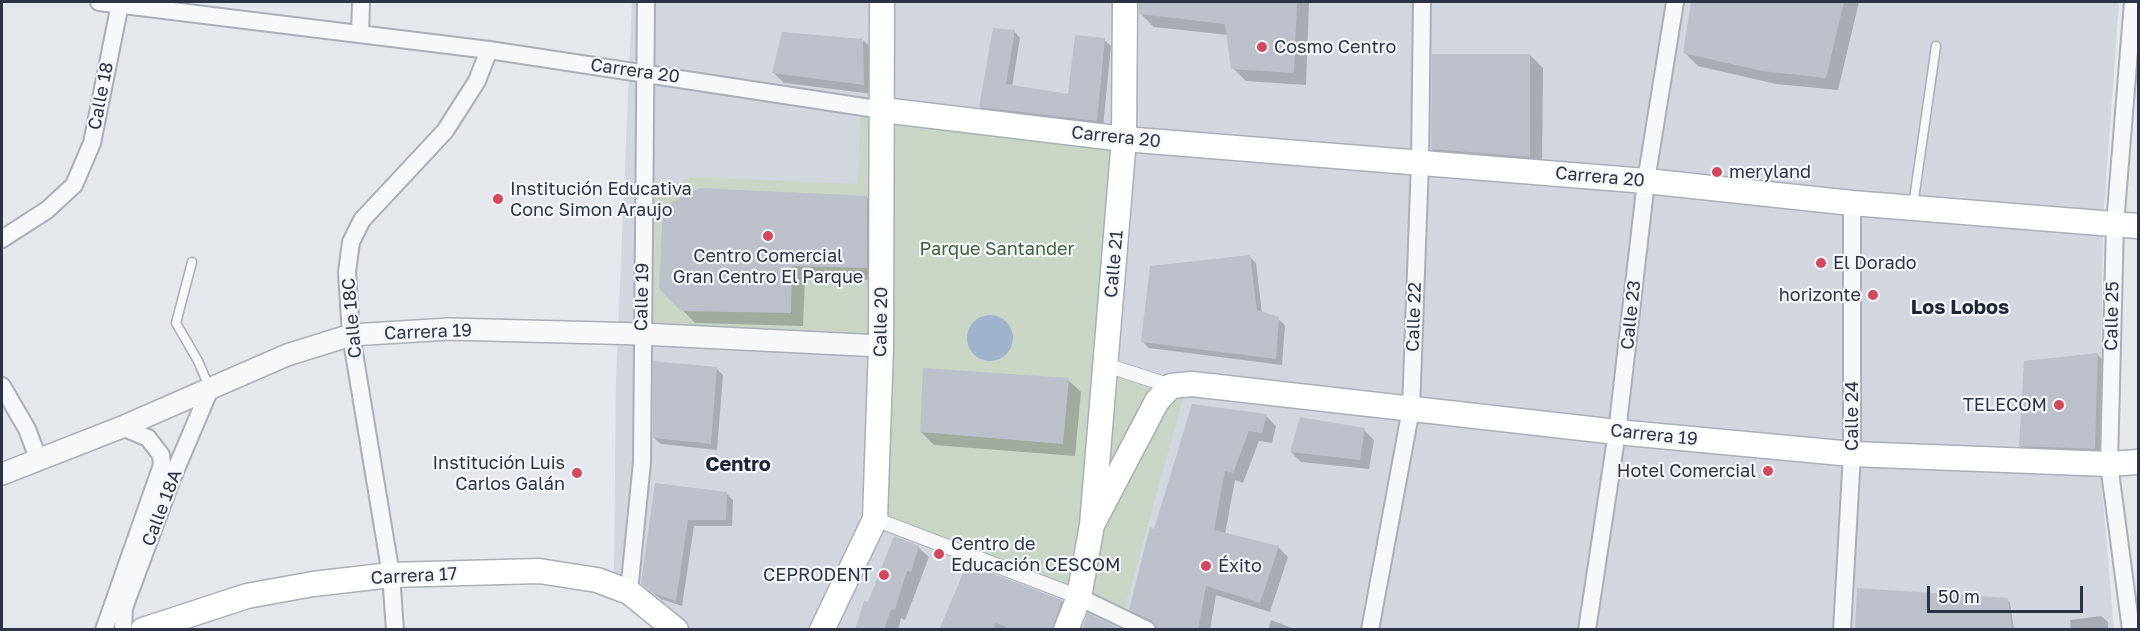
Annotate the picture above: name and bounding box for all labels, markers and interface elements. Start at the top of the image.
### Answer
place label: Cosmo Centro [1274,36,1396,58]
marker: Cosmo Centro [1255,40,1269,54]
street label: Carrera 20 [589,54,681,88]
street label: Calle 18 [84,60,118,132]
street label: Carrera 20 [1070,122,1162,152]
place label: meryland [1729,161,1811,183]
street label: Carrera 20 [1554,162,1646,192]
marker: meryland [1710,165,1724,179]
place label: Institución Educativa Conc Simon Araujo [510,178,692,220]
marker: Institución Educativa Conc Simon Araujo [491,192,505,206]
marker: Centro Comercial Gran Centro El Parque [761,229,775,243]
street label: Calle 21 [1100,229,1128,299]
park label: Parque Santander [919,238,1075,260]
place label: Centro Comercial Gran Centro El Parque [673,245,863,288]
place label: El Dorado [1833,252,1917,274]
marker: El Dorado [1814,256,1828,270]
street label: Calle 19 [631,263,653,331]
street label: Calle 18C [338,277,366,359]
street label: Calle 23 [1617,279,1645,351]
street label: Calle 25 [2101,281,2123,351]
street label: Calle 22 [1402,282,1426,352]
place label: horizonte [1779,284,1861,306]
street label: Calle 20 [870,287,892,357]
marker: horizonte [1866,288,1880,302]
district label: Los Lobos [1911,296,2009,320]
street label: Carrera 19 [384,320,472,344]
street label: Calle 24 [1841,381,1863,451]
place label: TELECOM [1963,394,2047,416]
marker: TELECOM [2052,398,2066,412]
street label: Carrera 19 [1609,420,1699,450]
place label: Institución Luis Carlos Galán [432,452,565,494]
district label: Centro [705,453,771,477]
place label: Hotel Comercial [1617,460,1756,482]
marker: Hotel Comercial [1761,464,1775,478]
marker: Institución Luis Carlos Galán [570,466,584,480]
street label: Calle 18A [138,467,186,549]
place label: Centro de Educación CESCOM [951,533,1121,576]
marker: Centro de Educación CESCOM [932,547,946,561]
place label: Éxito [1218,555,1262,577]
marker: Éxito [1199,559,1213,573]
street label: Carrera 17 [370,563,458,589]
place label: CEPRODENT [763,564,872,586]
marker: CEPRODENT [877,568,891,582]
scale bar [1930,574,2086,612]
text: 50 m [1938,585,1980,607]

